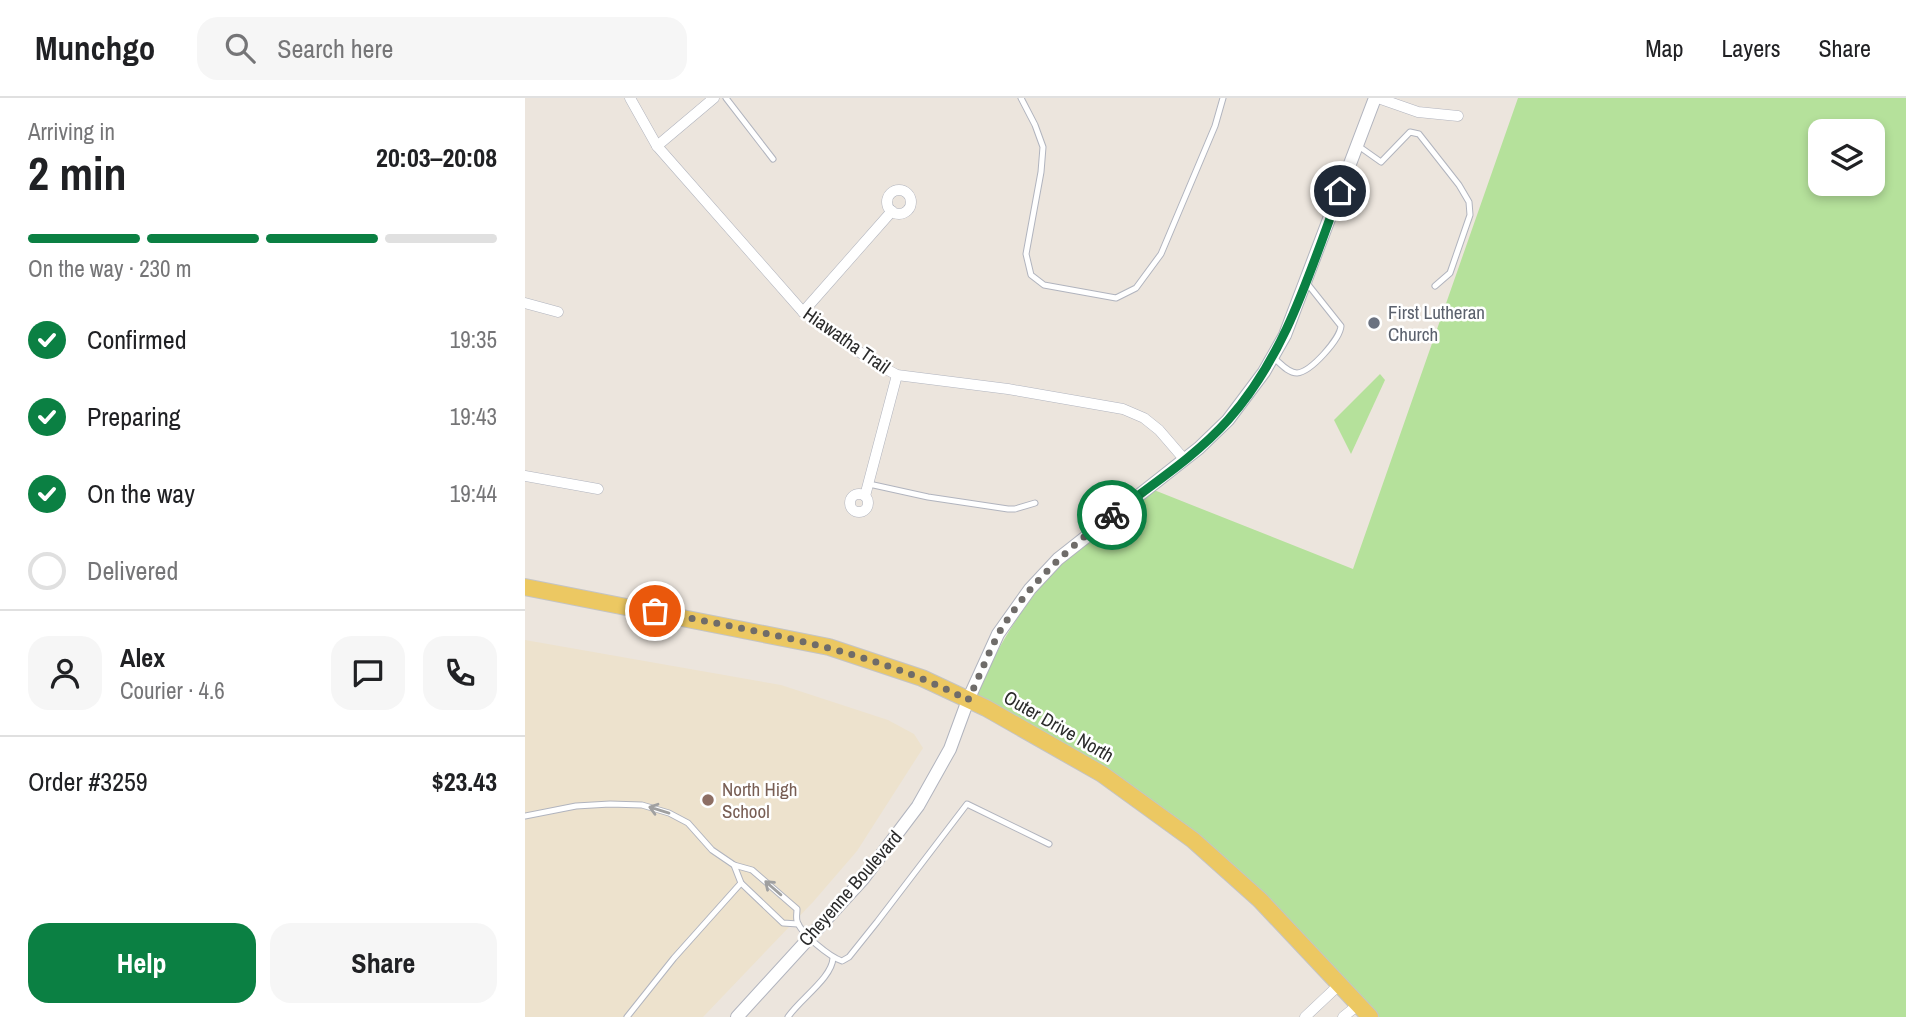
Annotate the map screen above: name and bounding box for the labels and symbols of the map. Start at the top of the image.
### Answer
pin [1310,161,1370,221]
place label: First Lutheran Church [1388,299,1485,347]
street label: Hiawatha Trail [798,301,896,379]
marker: First Lutheran Church [1366,315,1382,331]
courier [1077,480,1147,550]
pin [625,581,685,641]
street label: Outer Drive North [999,684,1119,768]
place label: North High School [722,776,797,824]
marker: North High School [700,792,716,808]
one-way arrow [648,803,670,815]
street label: Cheyenne Boulevard [792,825,908,951]
one-way arrow [764,880,782,896]

